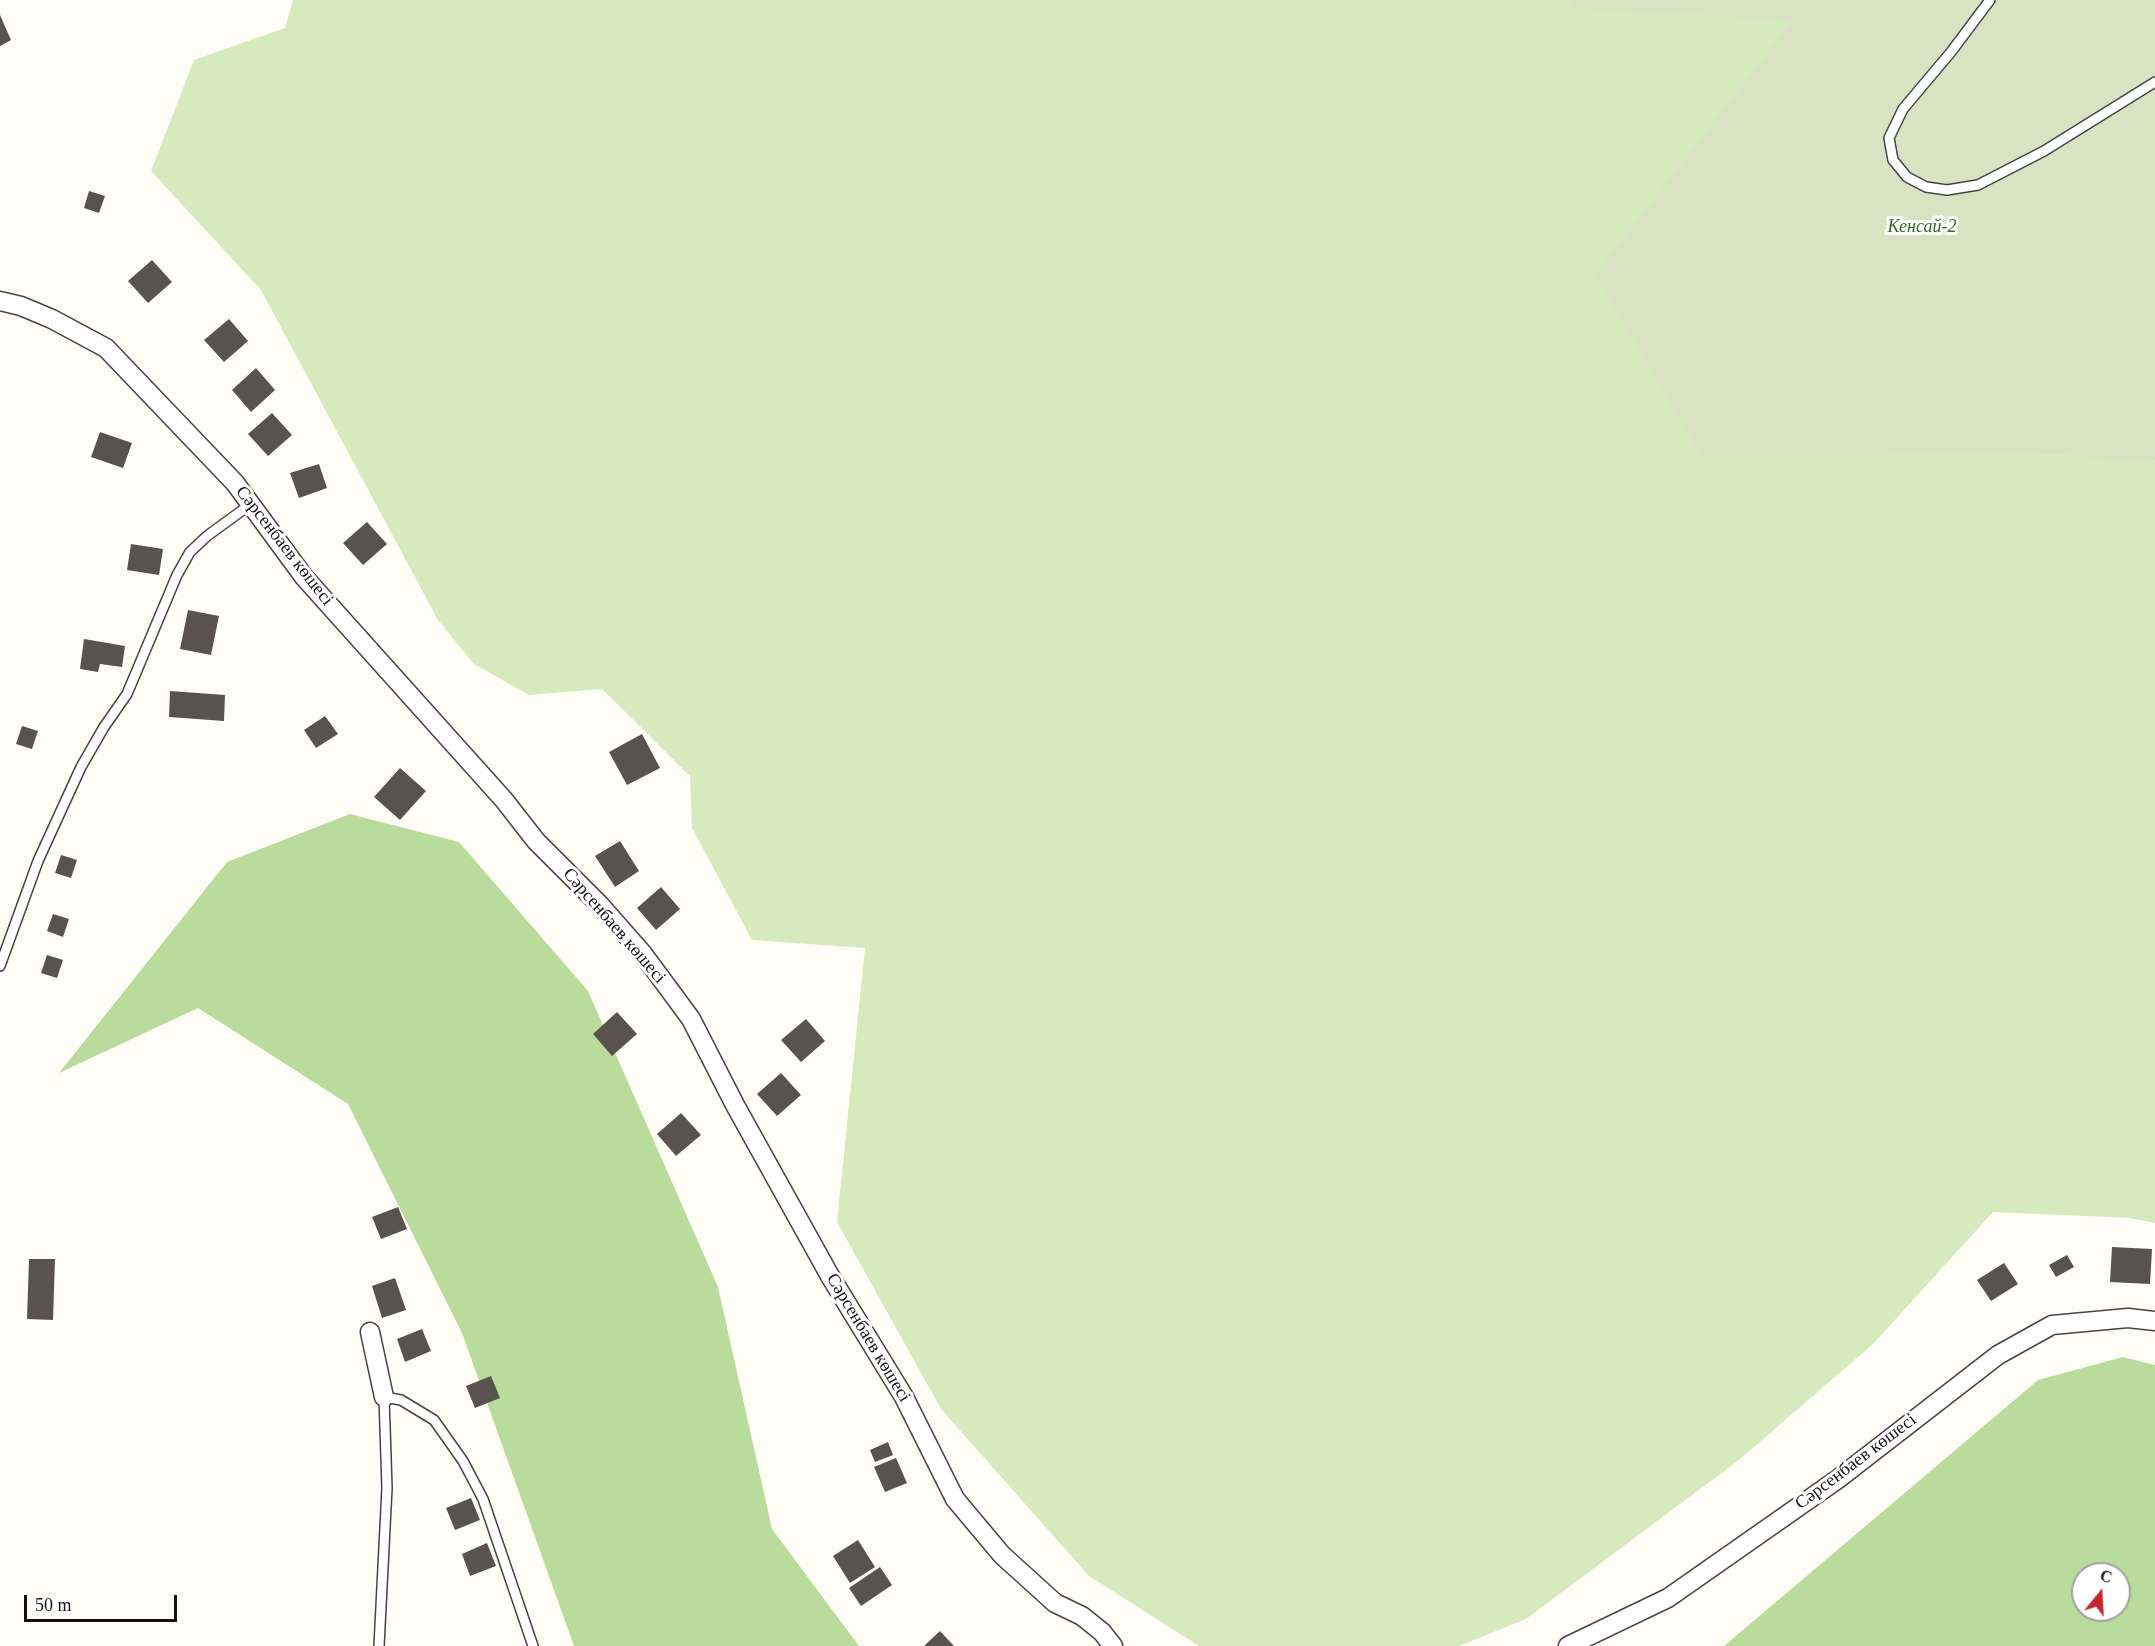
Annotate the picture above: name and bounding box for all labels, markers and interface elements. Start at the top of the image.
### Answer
park label: Кенсай-2 [1888,216,1956,238]
street label: Сәрсенбаев көшесі [231,482,337,610]
street label: Сәрсенбаев көшесі [558,864,670,988]
street label: Сәрсенбаев көшесі [821,1270,915,1406]
street label: Сәрсенбаев көшесі [1791,1409,1921,1515]
north arrow [2071,1562,2131,1622]
text: С [2098,1566,2114,1586]
scale bar [27,1583,180,1621]
text: 50 m [35,1595,72,1615]

